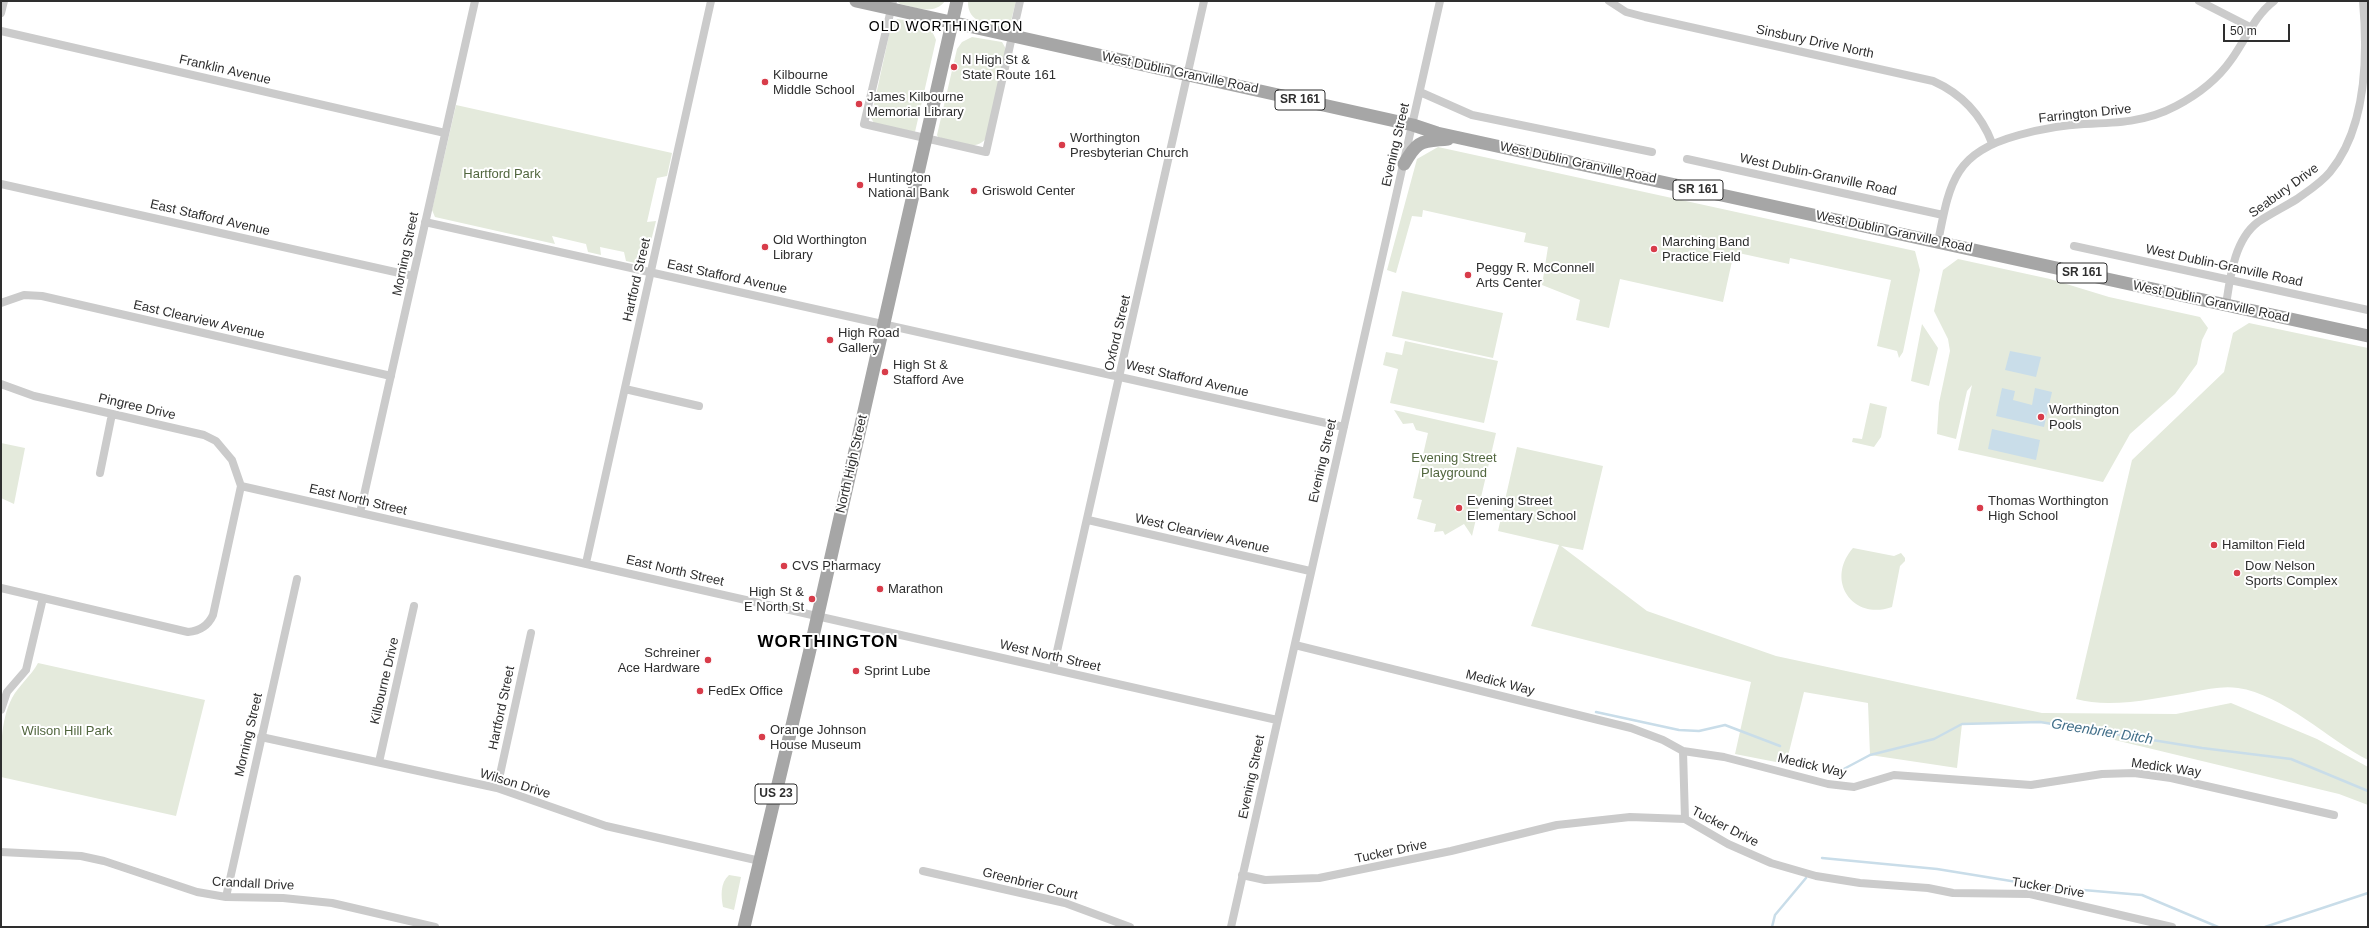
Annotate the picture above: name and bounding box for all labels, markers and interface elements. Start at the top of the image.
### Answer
scale bar [2225,16,2292,42]
district label: OLD WORTHINGTON [869,19,1023,35]
street label: Sinsbury Drive North [1755,22,1875,62]
text: 50 m [2230,24,2257,38]
street label: West Dublin Granville Road [1100,49,1260,97]
street label: Franklin Avenue [178,52,272,88]
place label: N High St & State Route 161 [962,52,1056,83]
marker: N High St & State Route 161 [949,62,959,72]
place label: Kilbourne Middle School [773,67,855,98]
marker: Kilbourne Middle School [760,77,770,87]
place label: James Kilbourne Memorial Library [867,89,964,120]
road number: SR 161 [1275,90,1325,110]
marker: James Kilbourne Memorial Library [854,99,864,109]
street label: Farrington Drive [2038,101,2132,127]
street label: Evening Street [1379,102,1413,188]
place label: Worthington Presbyterian Church [1070,130,1188,161]
street label: West Dublin Granville Road [1498,139,1658,187]
marker: Worthington Presbyterian Church [1057,140,1067,150]
street label: West Dublin-Granville Road [1738,151,1898,199]
street label: Seabury Drive [2246,160,2322,222]
park label: Hartford Park [463,166,541,182]
place label: Huntington National Bank [868,170,949,201]
marker: Huntington National Bank [855,180,865,190]
road number: SR 161 [1673,180,1723,200]
place label: Griswold Center [982,183,1075,199]
marker: Griswold Center [969,186,979,196]
street label: East Stafford Avenue [149,197,271,239]
street label: West Dublin Granville Road [1814,208,1974,256]
street label: Morning Street [390,211,422,297]
place label: Old Worthington Library [773,232,867,263]
place label: Marching Band Practice Field [1662,234,1749,265]
street label: Hartford Street [620,237,654,323]
marker: Old Worthington Library [760,242,770,252]
street label: West Dublin-Granville Road [2144,242,2304,290]
marker: Marching Band Practice Field [1649,244,1659,254]
street label: East Stafford Avenue [666,257,788,297]
place label: Peggy R. McConnell Arts Center [1476,260,1594,291]
road number: SR 161 [2057,263,2107,283]
marker: Peggy R. McConnell Arts Center [1463,270,1473,280]
street label: West Dublin Granville Road [2131,278,2291,326]
street label: Oxford Street [1102,294,1134,372]
street label: East Clearview Avenue [132,297,266,343]
place label: High Road Gallery [838,325,899,356]
marker: High Road Gallery [825,335,835,345]
place label: High St & Stafford Ave [893,357,964,388]
street label: West Stafford Avenue [1124,357,1250,401]
marker: High St & Stafford Ave [880,367,890,377]
street label: Pingree Drive [97,391,177,423]
place label: Worthington Pools [2049,402,2119,433]
marker: Worthington Pools [2036,412,2046,422]
street label: North High Street [833,413,871,515]
street label: Evening Street [1306,418,1340,504]
park label: Evening Street Playground [1411,450,1497,481]
street label: East North Street [308,481,408,519]
place label: Evening Street Elementary School [1467,493,1576,524]
place label: Thomas Worthington High School [1988,493,2108,524]
marker: Evening Street Elementary School [1454,503,1464,513]
marker: Thomas Worthington High School [1975,503,1985,513]
street label: West Clearview Avenue [1133,511,1271,557]
place label: Hamilton Field [2222,537,2305,553]
marker: Hamilton Field [2209,540,2219,550]
street label: East North Street [625,552,725,590]
place label: CVS Pharmacy [792,558,881,574]
place label: Dow Nelson Sports Complex [2245,558,2337,589]
marker: CVS Pharmacy [779,561,789,571]
marker: Dow Nelson Sports Complex [2232,568,2242,578]
place label: Marathon [888,581,943,597]
place label: High St & E North St [744,584,804,615]
marker: Marathon [875,584,885,594]
marker: High St & E North St [807,594,817,604]
district label: WORTHINGTON [757,632,899,652]
street label: Kilbourne Drive [367,636,403,726]
street label: West North Street [998,637,1102,675]
place label: Schreiner Ace Hardware [618,645,700,676]
marker: Schreiner Ace Hardware [703,655,713,665]
place label: Sprint Lube [864,663,930,679]
street label: Hartford Street [486,665,518,751]
marker: Sprint Lube [851,666,861,676]
street label: Medick Way [1464,667,1536,699]
place label: FedEx Office [708,683,783,699]
marker: FedEx Office [695,686,705,696]
street label: Morning Street [232,692,266,778]
water label: Greenbrier Ditch [2050,716,2154,748]
place label: Orange Johnson House Museum [770,722,866,753]
park label: Wilson Hill Park [21,723,113,739]
marker: Orange Johnson House Museum [757,732,767,742]
street label: Evening Street [1236,734,1268,820]
street label: Medick Way [1776,750,1848,782]
street label: Medick Way [2130,755,2202,781]
street label: Wilson Drive [478,766,552,802]
road number: US 23 [755,784,797,804]
street label: Tucker Drive [1689,803,1761,851]
street label: Tucker Drive [1354,837,1428,867]
street label: Greenbrier Court [981,865,1079,903]
street label: Crandall Drive [211,874,295,894]
street label: Tucker Drive [2011,875,2085,901]

